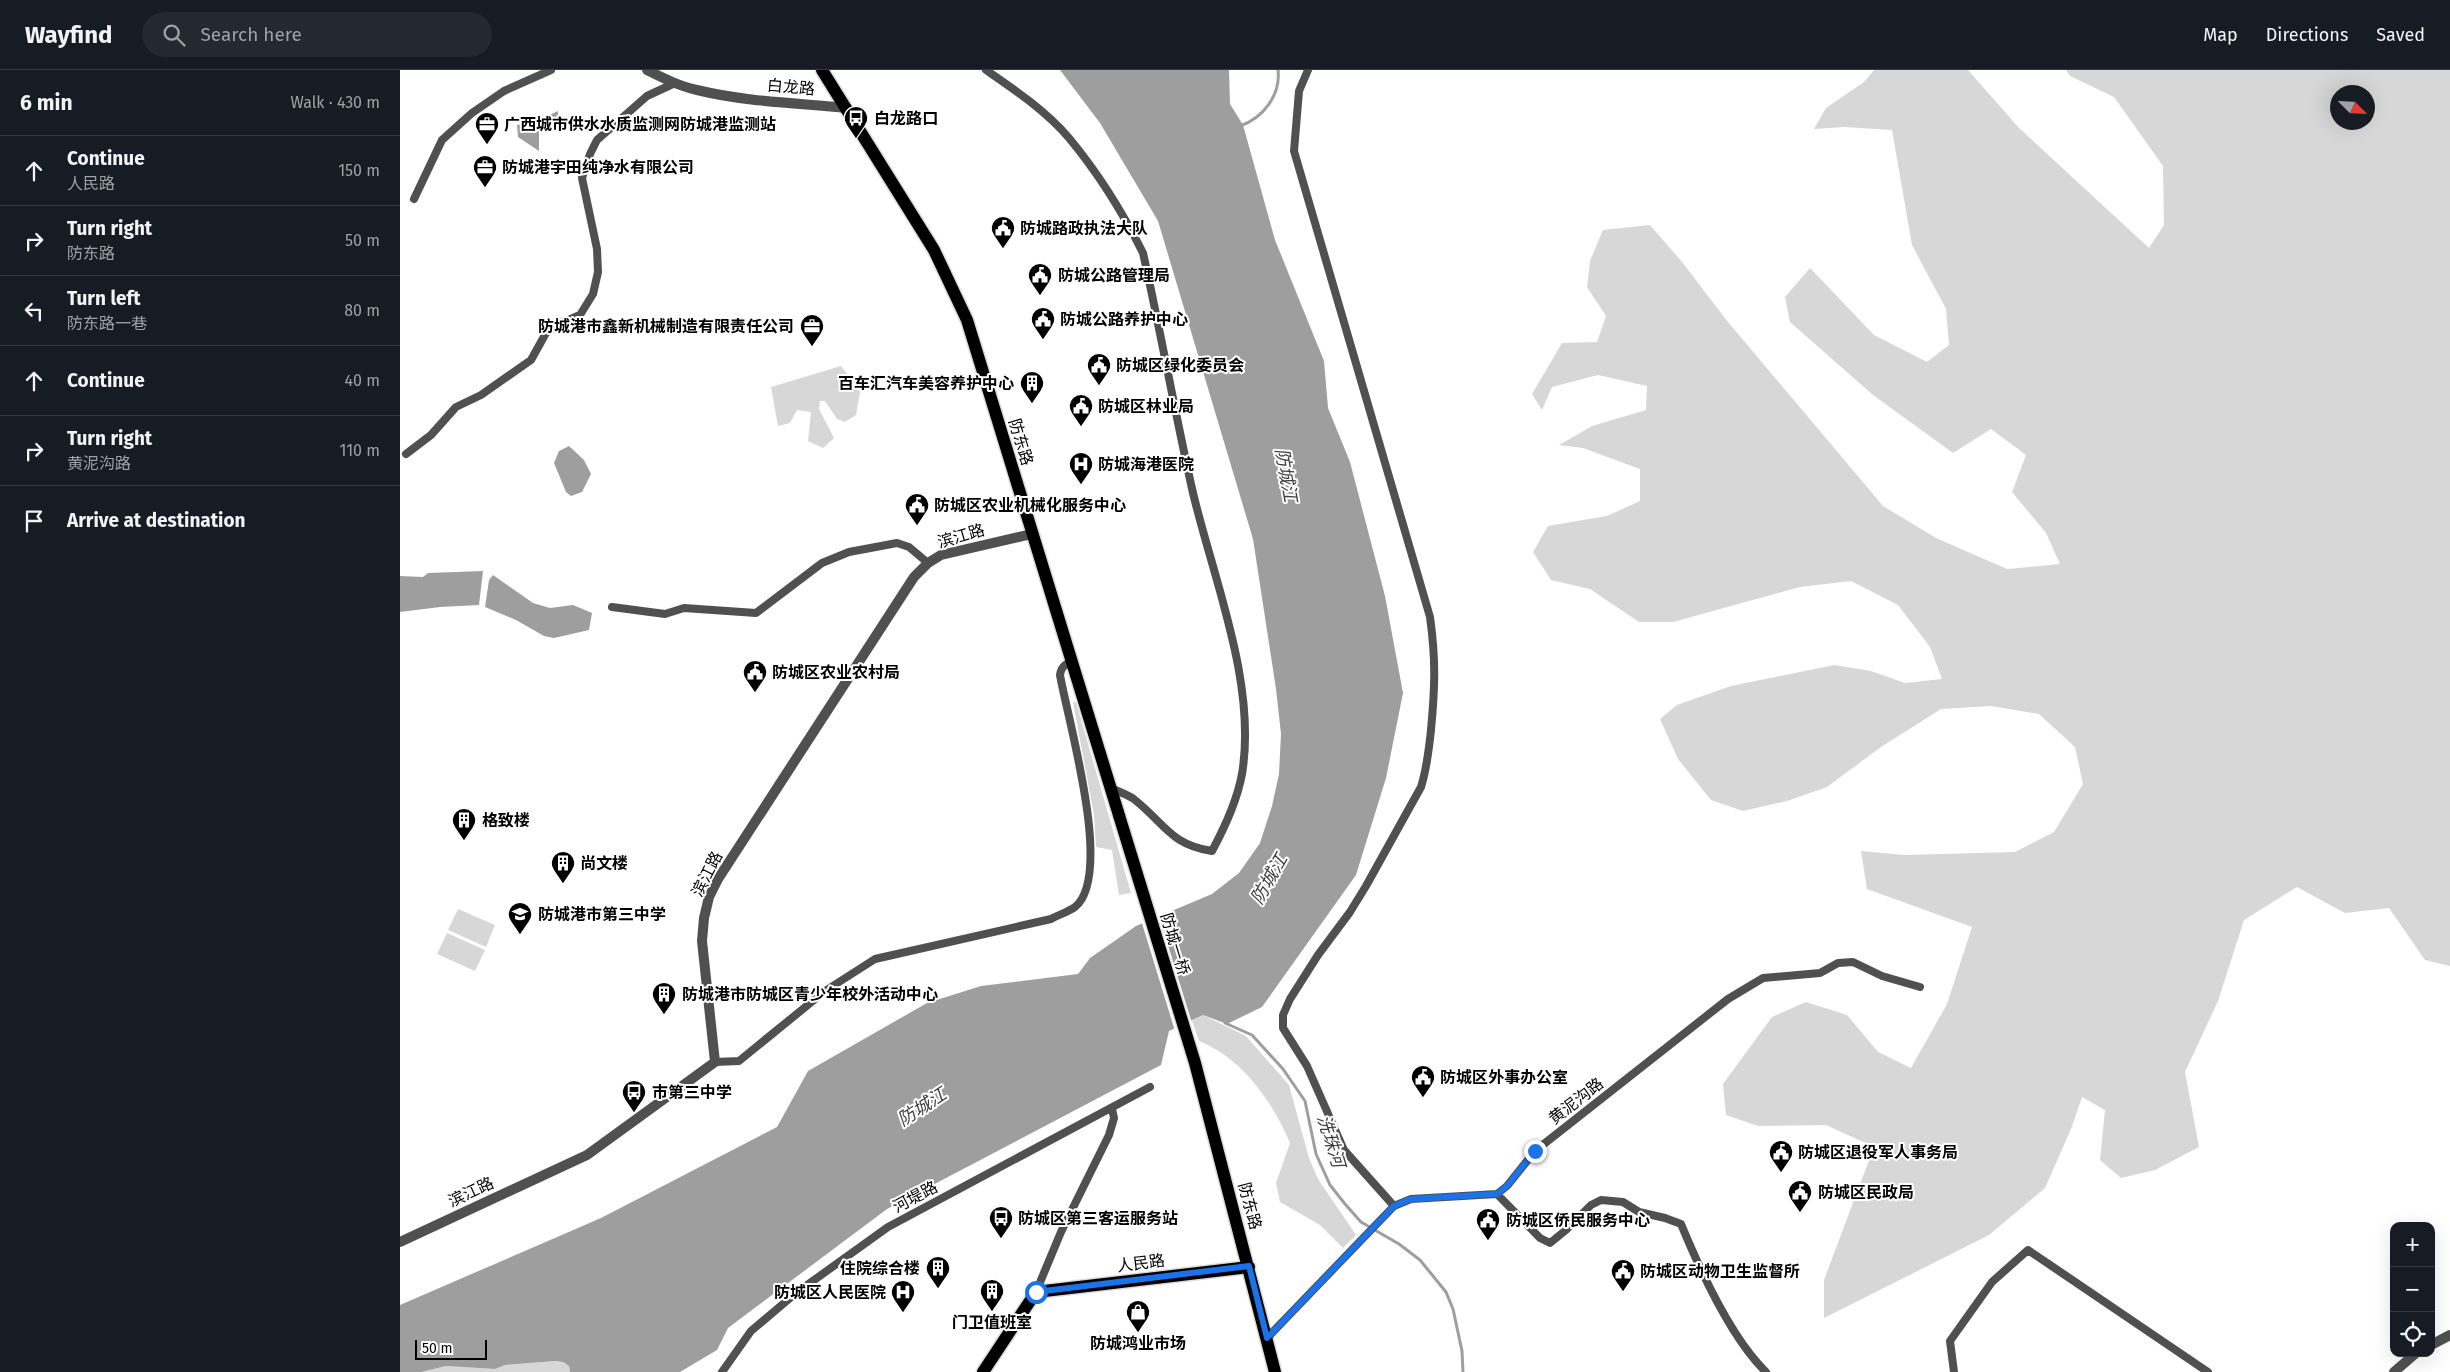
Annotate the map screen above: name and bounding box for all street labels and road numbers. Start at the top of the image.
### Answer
street label: 白龙路 [766,75,816,99]
street label: 防东路 [1005,416,1037,468]
street label: 滨江路 [935,520,987,552]
street label: 滨江路 [688,848,726,900]
street label: 防城一桥 [1157,911,1193,977]
street label: 黄泥沟路 [1545,1074,1607,1128]
street label: 滨江路 [445,1173,497,1211]
street label: 河堤路 [889,1177,941,1217]
street label: 防东路 [1235,1180,1265,1232]
street label: 人民路 [1116,1251,1166,1275]

